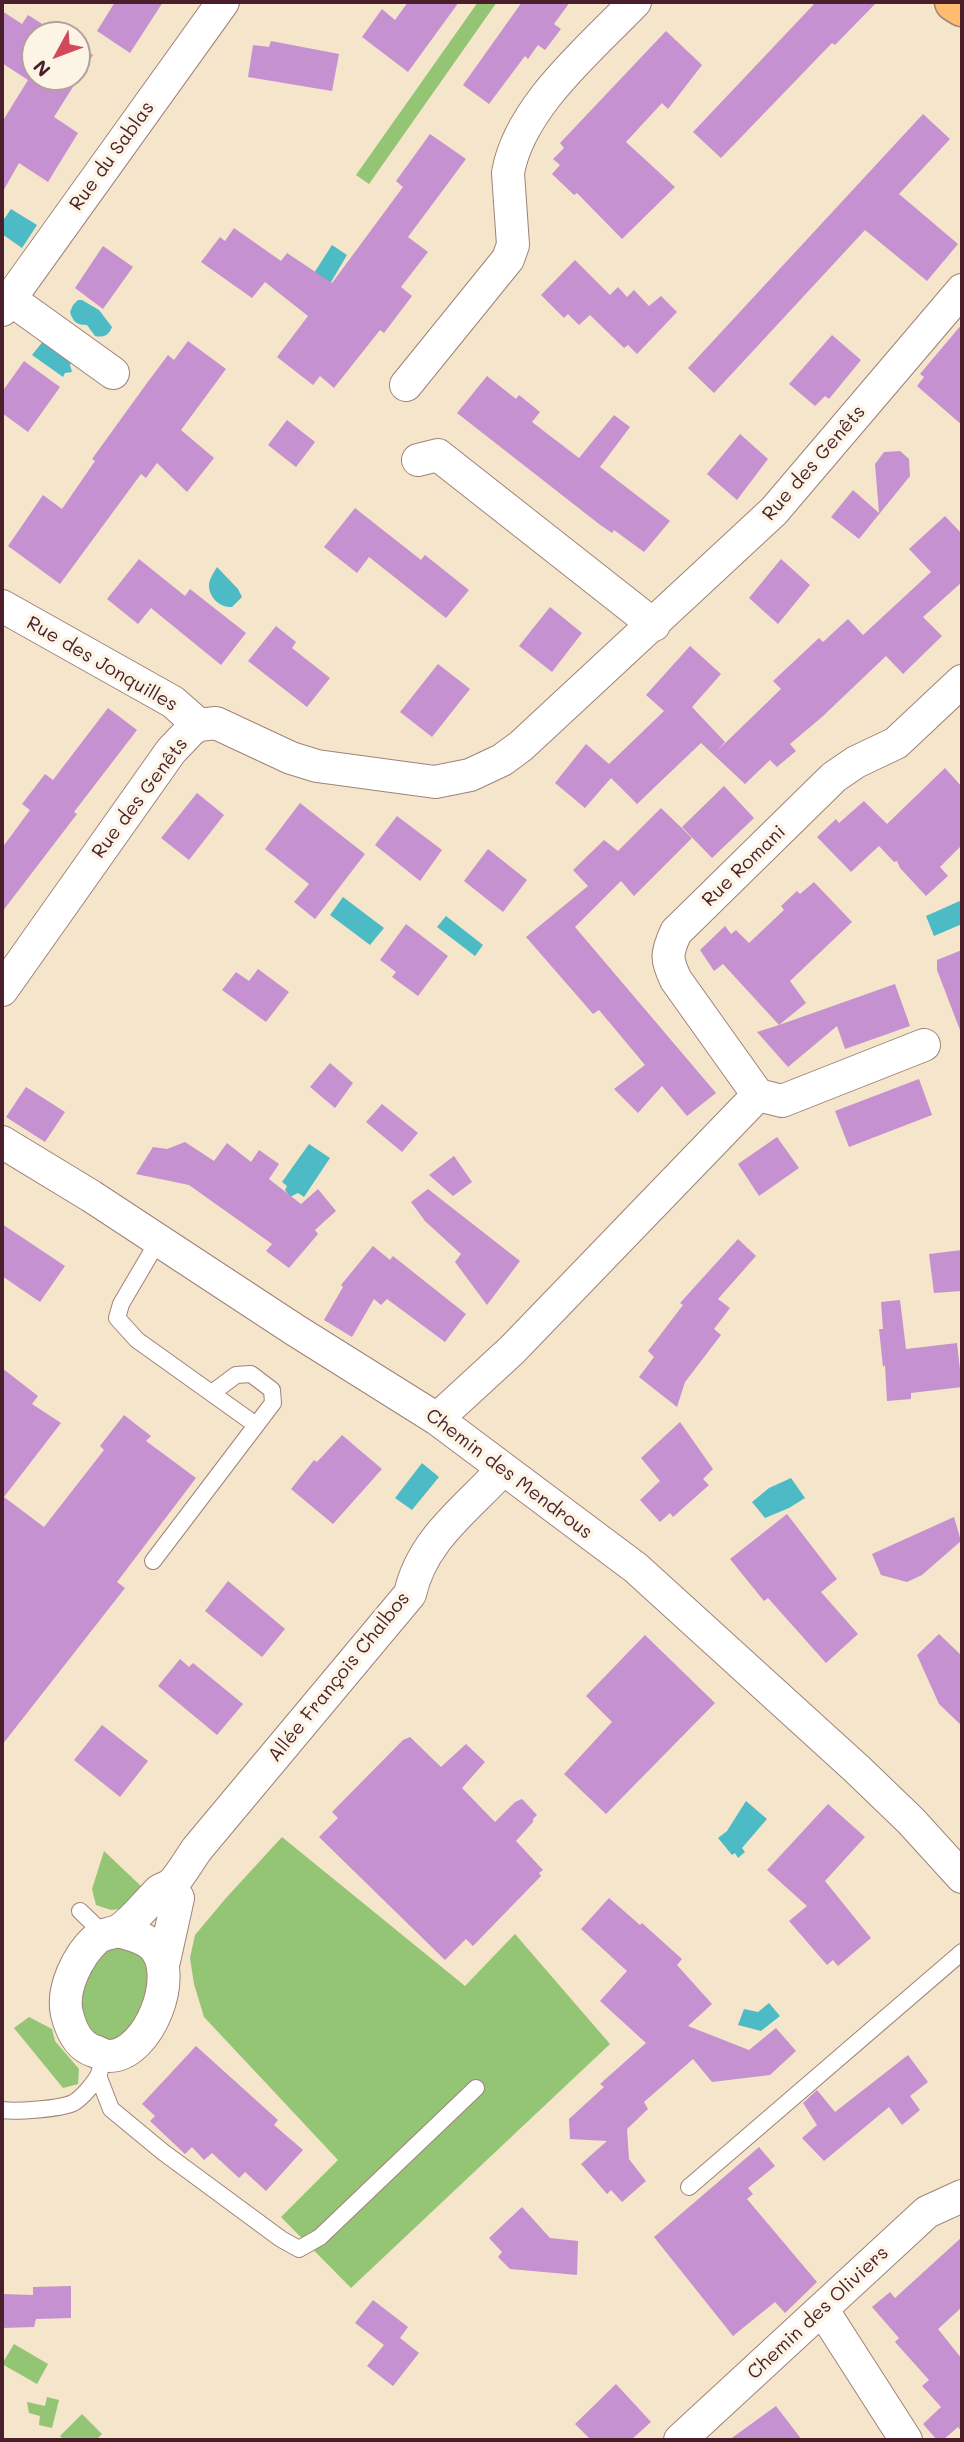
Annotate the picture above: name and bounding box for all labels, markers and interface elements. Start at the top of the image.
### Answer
north arrow [21,21,91,91]
text: N [27,55,55,82]
street label: Rue du Sablas [65,97,159,215]
street label: Rue des Genêts [758,401,870,525]
street label: Rue des Jonquilles [22,611,182,717]
street label: Rue des Genêts [87,733,193,863]
street label: Rue Romani [698,821,790,911]
street label: Chemin des Mendrous [421,1404,597,1544]
street label: Allée François Chalbos [263,1587,415,1767]
street label: Chemin des Oliviers [743,2242,893,2384]

